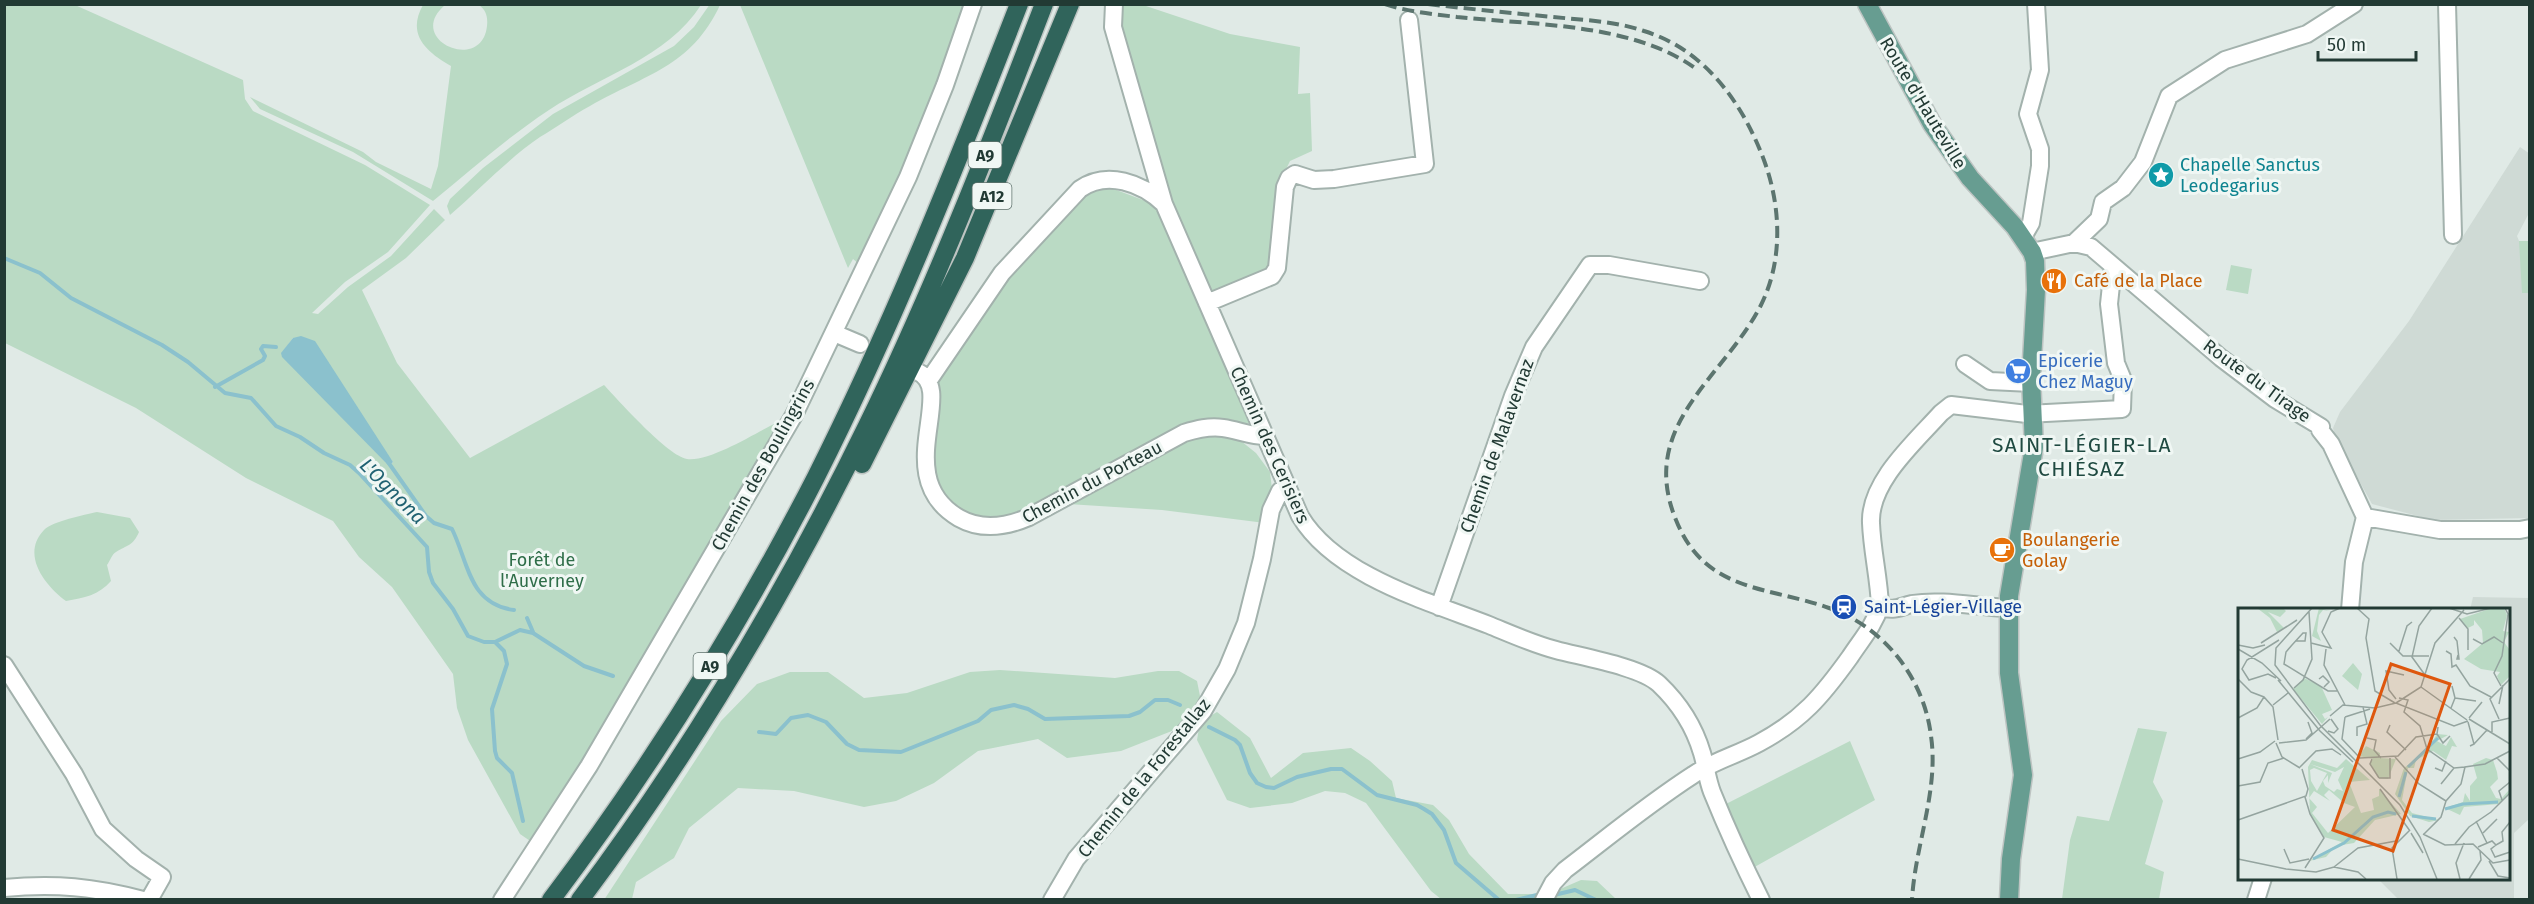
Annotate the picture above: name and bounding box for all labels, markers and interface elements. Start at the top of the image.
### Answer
scale bar [2318,24,2416,62]
street label: Route d'Hauteville [1875,33,1971,173]
text: 50 m [2327,34,2366,56]
road number: A9 [968,142,1002,168]
place label: Chapelle Sanctus Leodegarius [2180,154,2320,197]
place icon: Chapelle Sanctus Leodegarius [2146,160,2176,190]
road number: A12 [972,183,1012,209]
restaurant icon: Café de la Place [2039,266,2069,296]
place label: Café de la Place [2074,270,2203,292]
street label: Route du Tirage [2199,335,2315,427]
place label: Epicerie Chez Maguy [2038,350,2133,393]
street label: Chemin de Malavernaz [1455,356,1539,536]
supermarket icon: Epicerie Chez Maguy [2003,356,2033,386]
street label: Chemin des Cerisiers [1225,363,1315,527]
street label: Chemin des Boulingrins [707,375,819,555]
district label: SAINT-LÉGIER-LA CHIÉSAZ [1992,432,2172,482]
street label: Chemin du Porteau [1018,436,1166,528]
water label: L'Ognona [355,453,431,529]
place label: Boulangerie Golay [2022,529,2120,572]
cafe icon: Boulangerie Golay [1987,535,2017,565]
park label: Forêt de l'Auverney [500,549,584,592]
station icon: Saint-Légier-Village [1829,592,1859,622]
place label: Saint-Légier-Village [1864,596,2022,618]
inset map [2238,608,2510,880]
road number: A9 [694,653,726,679]
street label: Chemin de la Forestallaz [1073,694,1215,862]

